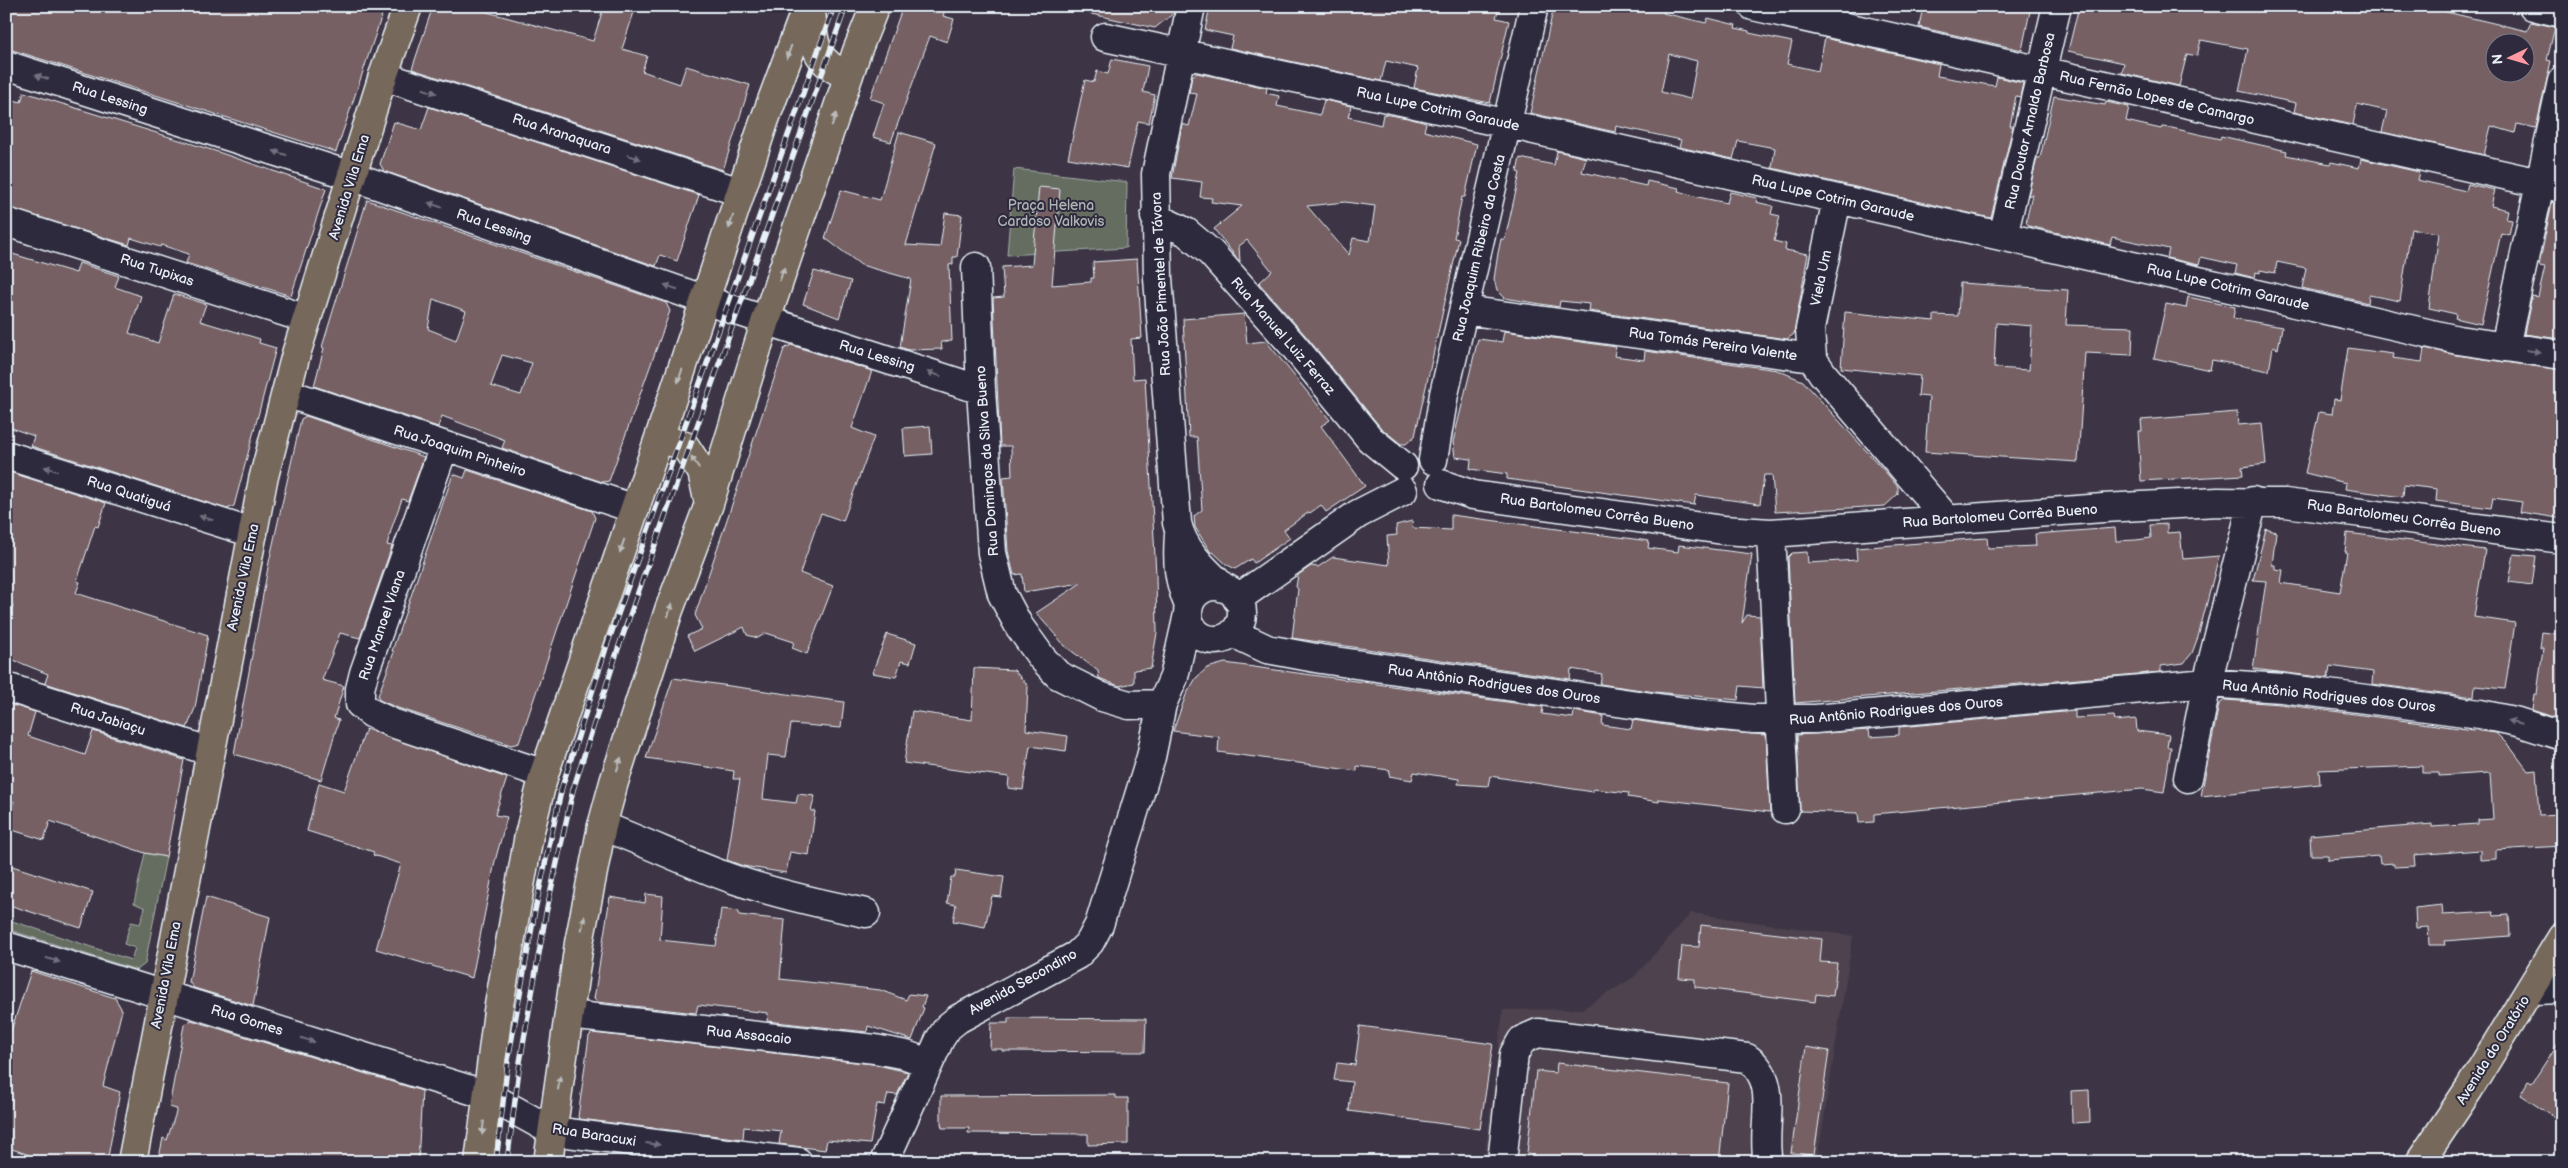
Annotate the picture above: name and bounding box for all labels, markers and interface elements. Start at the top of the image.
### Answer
street label: Rua Doutor Arnaldo Barbosa [2001,31,2059,211]
north arrow [2486,32,2536,82]
one-way arrow [785,44,792,59]
text: N [2489,53,2506,65]
street label: Rua Fernão Lopes de Camargo [2058,67,2256,129]
one-way arrow [35,72,50,80]
street label: Rua Lessing [70,78,150,118]
street label: Rua Lupe Cotrim Garaude [1355,83,1521,135]
one-way arrow [422,88,437,96]
street label: Rua Aranaquara [510,110,614,158]
one-way arrow [830,112,838,127]
street label: Avenida Vila Ema [325,132,373,242]
one-way arrow [273,149,288,156]
street label: Rua Joaquim Ribeiro da Costa [1449,153,1509,343]
one-way arrow [627,154,642,162]
street label: Rua Lupe Cotrim Garaude [1750,171,1916,225]
street label: Rua João Pimentel de Távora [1148,192,1174,376]
park label: Praça Helena Cardoso Valkovis [998,197,1105,230]
one-way arrow [427,201,442,208]
street label: Rua Lessing [454,205,534,247]
one-way arrow [726,214,734,229]
street label: Viela Um [1807,248,1835,308]
street label: Rua Tupixas [118,250,196,290]
street label: Rua Lupe Cotrim Garaude [2145,260,2311,314]
one-way arrow [778,266,786,281]
street label: Rua Manuel Luiz Ferraz [1227,274,1339,399]
one-way arrow [663,283,678,290]
street label: Rua Tomás Pereira Valente [1628,324,1798,364]
street label: Rua Lessing [837,336,917,376]
one-way arrow [2526,347,2542,355]
street label: Rua Domingos da Silva Bueno [972,365,1002,557]
one-way arrow [676,369,684,384]
one-way arrow [927,370,942,377]
street label: Rua Joaquim Pinheiro [392,422,528,480]
one-way arrow [690,455,700,468]
one-way arrow [44,465,59,472]
street label: Rua Quatiguá [85,472,173,516]
street label: Rua Bartolomeu Corrêa Bueno [1499,490,1695,534]
street label: Rua Bartolomeu Corrêa Bueno [2306,496,2502,540]
street label: Rua Bartolomeu Corrêa Bueno [1902,501,2098,531]
one-way arrow [199,514,214,522]
street label: Avenida Vila Ema [223,522,263,632]
one-way arrow [618,539,625,554]
street label: Rua Manoel Viana [355,567,409,682]
one-way arrow [667,602,674,617]
street label: Rua Antônio Rodrigues dos Ouros [1387,661,1601,707]
street label: Rua Antônio Rodrigues dos Ouros [2221,676,2437,716]
street label: Rua Antônio Rodrigues dos Ouros [1788,693,2004,729]
street label: Rua Jabiaçu [68,699,148,739]
one-way arrow [2508,718,2523,726]
one-way arrow [616,757,624,772]
one-way arrow [579,915,587,930]
street label: Avenida Vila Ema [147,920,185,1030]
street label: Avenida Secondino [966,945,1080,1019]
one-way arrow [45,957,60,965]
street label: Avenida do Oratório [2453,992,2533,1108]
street label: Rua Gomes [209,1001,285,1039]
street label: Rua Assacaio [705,1022,793,1048]
one-way arrow [301,1036,316,1044]
one-way arrow [555,1075,563,1091]
street label: Rua Baracuxi [551,1120,637,1150]
one-way arrow [479,1121,487,1137]
one-way arrow [645,1140,661,1148]

